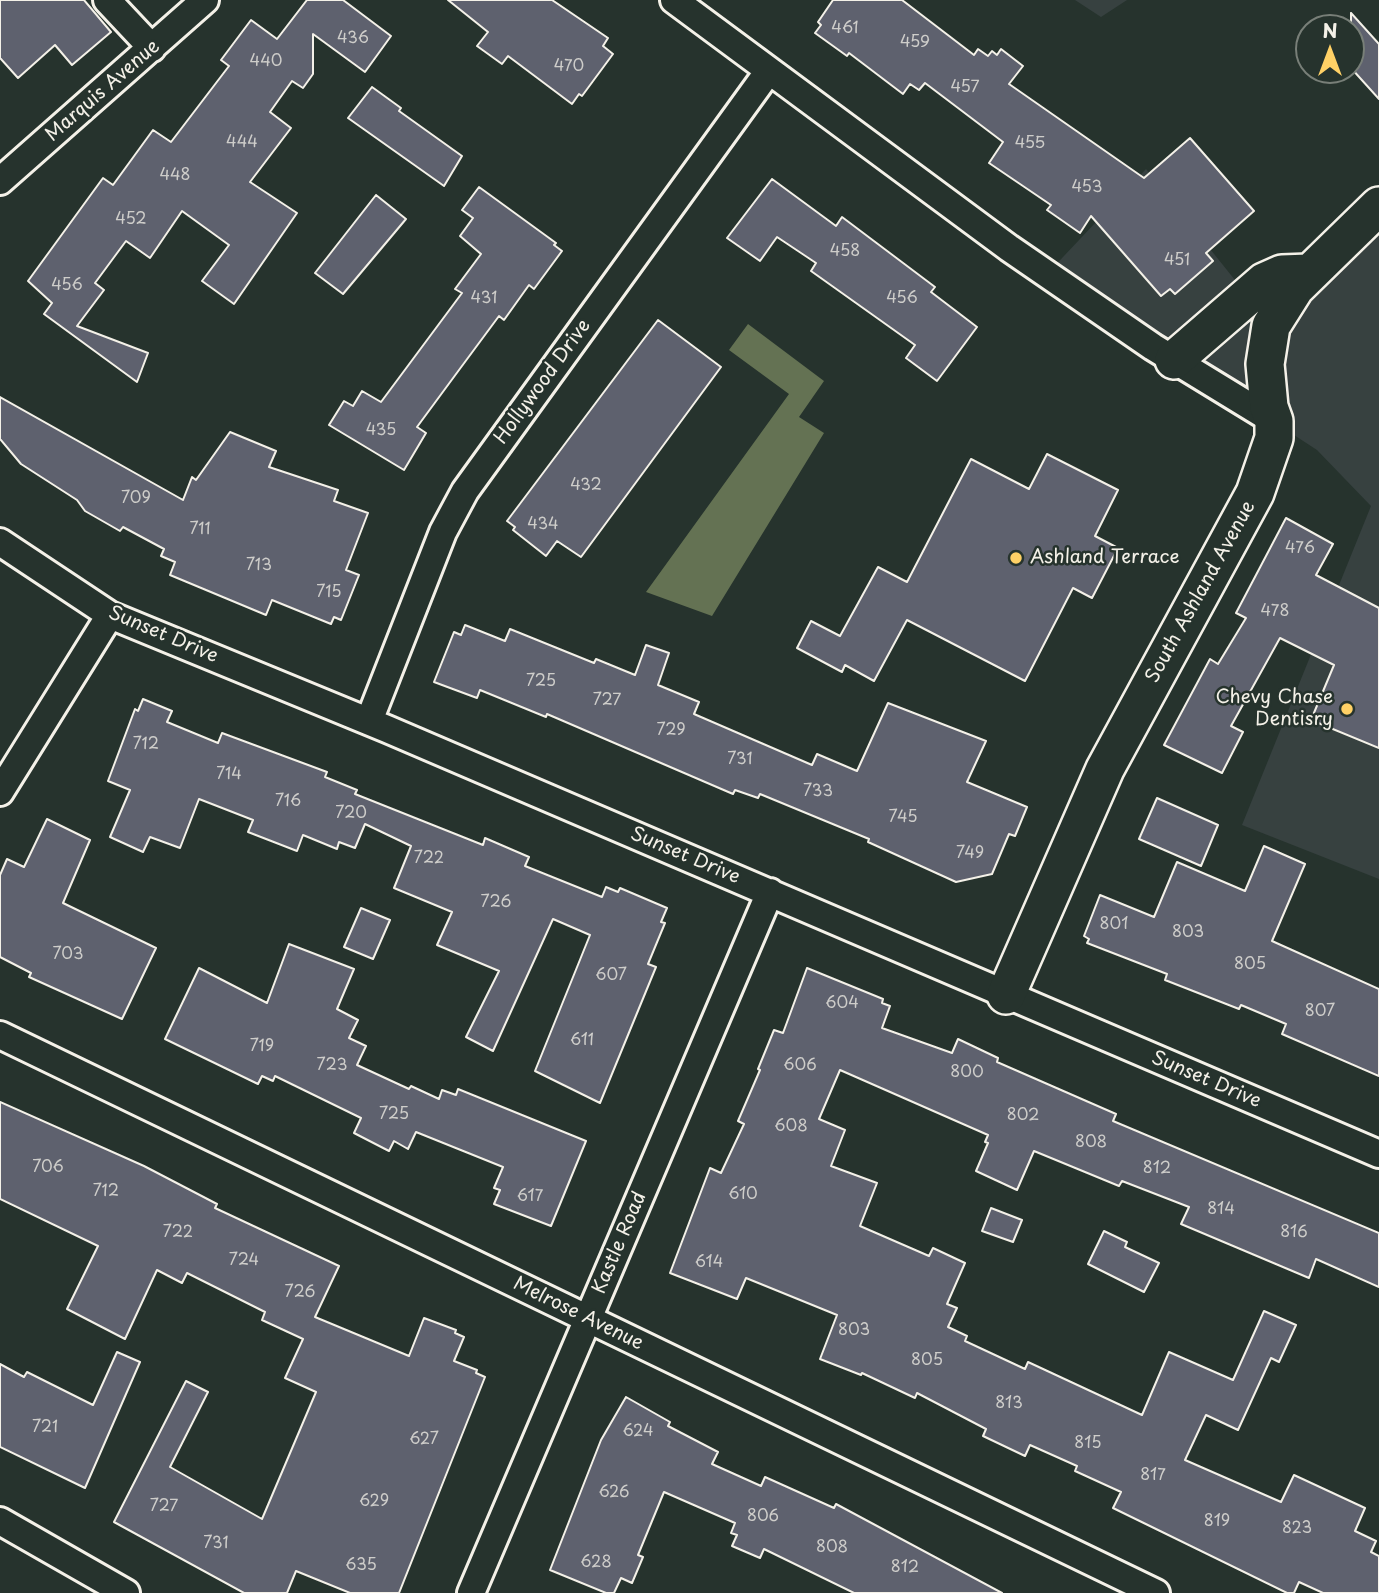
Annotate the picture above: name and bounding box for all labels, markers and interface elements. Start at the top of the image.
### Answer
north arrow [1295,14,1365,84]
text: N [1322,16,1338,44]
house number: 461 [831,19,859,39]
house number: 436 [337,29,369,49]
house number: 459 [900,33,930,53]
street label: Marquis Avenue [41,35,165,147]
house number: 440 [250,52,282,72]
house number: 470 [554,57,584,77]
house number: 457 [950,78,980,98]
house number: 444 [226,133,258,153]
house number: 455 [1015,134,1045,154]
house number: 448 [159,166,191,186]
house number: 453 [1071,178,1103,198]
house number: 452 [115,210,147,230]
house number: 458 [830,242,860,262]
house number: 451 [1164,251,1190,271]
house number: 456 [51,276,83,296]
house number: 431 [471,289,497,309]
house number: 456 [886,289,918,309]
street label: Hollywood Drive [490,315,596,449]
house number: 435 [366,421,396,441]
house number: 432 [570,476,602,496]
house number: 709 [121,489,151,509]
street label: South Ashland Avenue [1141,497,1261,687]
house number: 434 [527,515,559,535]
house number: 711 [189,520,211,540]
house number: 476 [1285,539,1315,559]
place label: Ashland Terrace [1030,547,1180,569]
marker: Ashland Terrace [1008,550,1024,566]
house number: 713 [246,556,272,576]
house number: 715 [316,583,342,603]
street label: Sunset Drive [105,602,221,668]
house number: 478 [1261,602,1289,622]
house number: 725 [526,672,556,692]
place label: Chevy Chase Dentisry [1215,687,1333,731]
house number: 727 [593,691,621,711]
marker: Chevy Chase Dentisry [1339,701,1355,717]
house number: 729 [656,721,686,741]
house number: 712 [133,735,159,755]
house number: 731 [727,750,753,770]
house number: 714 [216,765,242,785]
house number: 733 [803,782,833,802]
house number: 716 [275,792,301,812]
house number: 720 [335,804,367,824]
house number: 745 [889,808,917,828]
street label: Sunset Drive [627,823,743,889]
house number: 749 [956,844,984,864]
house number: 722 [414,849,444,869]
house number: 726 [481,893,511,913]
house number: 801 [1100,915,1128,935]
house number: 803 [1172,923,1204,943]
house number: 703 [53,945,83,965]
house number: 805 [1234,955,1266,975]
house number: 607 [595,966,627,986]
house number: 604 [825,994,859,1014]
house number: 807 [1305,1002,1335,1022]
house number: 611 [570,1031,594,1051]
house number: 719 [250,1037,274,1057]
street label: Sunset Drive [1148,1047,1264,1113]
house number: 723 [317,1056,347,1076]
house number: 606 [783,1056,817,1076]
house number: 800 [950,1063,984,1083]
house number: 725 [379,1105,409,1125]
house number: 802 [1007,1106,1039,1126]
house number: 608 [774,1117,808,1137]
house number: 808 [1075,1133,1107,1153]
house number: 706 [32,1158,64,1178]
house number: 812 [1143,1159,1171,1179]
house number: 712 [93,1182,119,1202]
house number: 610 [728,1185,758,1205]
house number: 617 [517,1187,543,1207]
street label: Kastle Road [588,1189,652,1297]
house number: 814 [1207,1200,1235,1220]
house number: 722 [163,1223,193,1243]
house number: 816 [1280,1223,1308,1243]
house number: 724 [229,1251,259,1271]
house number: 614 [695,1253,723,1273]
street label: Melrose Avenue [509,1273,647,1355]
house number: 726 [285,1283,315,1303]
house number: 803 [838,1321,870,1341]
house number: 805 [911,1351,943,1371]
house number: 813 [995,1394,1023,1414]
house number: 721 [32,1418,58,1438]
house number: 624 [622,1422,654,1442]
house number: 627 [409,1430,439,1450]
house number: 815 [1074,1434,1102,1454]
house number: 817 [1140,1466,1166,1486]
house number: 626 [598,1483,630,1503]
house number: 629 [359,1492,389,1512]
house number: 727 [150,1497,178,1517]
house number: 806 [747,1507,779,1527]
house number: 819 [1204,1512,1230,1532]
house number: 823 [1282,1519,1312,1539]
house number: 731 [203,1534,229,1554]
house number: 808 [816,1538,848,1558]
house number: 628 [580,1553,612,1573]
house number: 635 [345,1556,377,1576]
house number: 812 [891,1558,919,1578]

